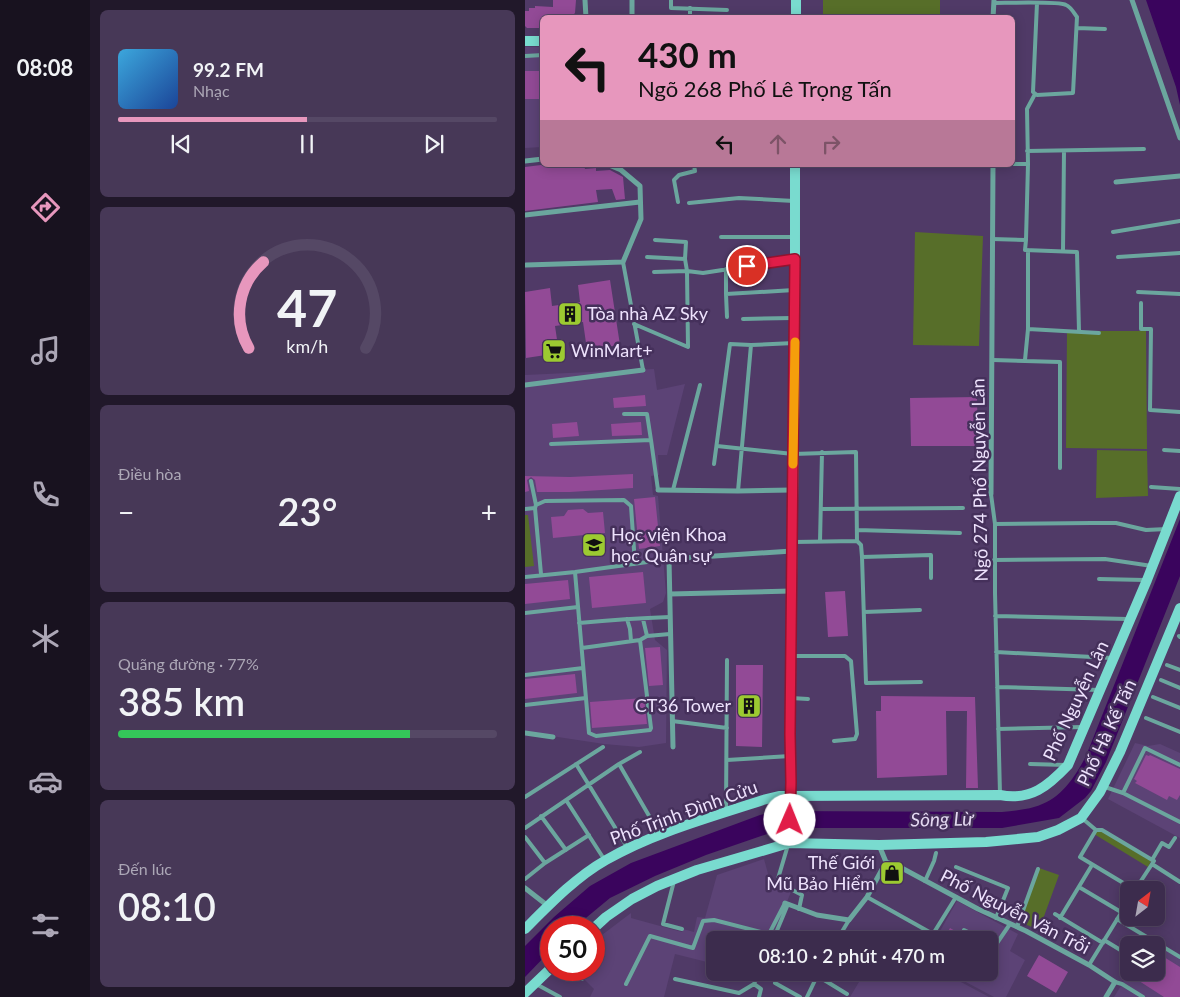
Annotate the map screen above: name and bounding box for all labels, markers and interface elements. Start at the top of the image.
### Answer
text: 430 m [638,33,737,75]
icon: left [555,35,620,100]
text: 08:08 [17,54,73,81]
text: 99.2 FM [193,58,264,81]
text: Ngõ 268 Phố Lê Trọng Tấn [638,75,892,102]
text: Nhạc [193,81,230,100]
icon: previous [167,130,195,158]
icon: pause [293,130,321,158]
icon: next [420,130,448,158]
icon: left [711,130,739,158]
icon: ahead [764,130,792,158]
icon: right [817,130,845,158]
icon: directions [28,190,63,225]
pin [726,245,768,287]
icon: arrive [733,252,761,280]
text: 47 [277,276,338,338]
building icon: Tòa nhà AZ Sky [557,301,583,327]
place label: Tòa nhà AZ Sky [587,302,709,324]
icon: music [28,333,63,368]
text: km/h [287,335,328,357]
supermarket icon: WinMart+ [541,338,567,364]
place label: WinMart+ [571,339,653,361]
street label: Ngõ 274 Phố Nguyễn Lân [966,378,992,582]
text: Điều hòa [118,464,181,483]
icon: phone [28,477,63,512]
text: 23° [278,488,337,534]
text: − [118,495,134,529]
text: + [481,495,497,529]
place label: Học viện Khoa học Quân sự [611,523,726,566]
school or university icon: Học viện Khoa học Quân sự [581,532,607,558]
icon: climate [28,621,63,656]
street label: Phố Nguyễn Lân [1038,637,1113,764]
text: Quãng đường · 77% [118,654,259,673]
street label: Phố Hà Kế Tấn [1072,676,1140,790]
text: 385 km [118,678,245,724]
building icon: CT36 Tower [736,693,762,719]
place label: CT36 Tower [635,694,731,716]
icon: car [28,764,63,799]
street label: Phố Trịnh Đình Cửu [607,775,760,849]
position arrow [763,793,815,845]
water label: Sông Lừ [910,806,975,831]
place label: Thế Giới Mũ Bảo Hiểm [766,851,875,894]
text: Đến lúc [118,859,172,878]
shop icon: Thế Giới Mũ Bảo Hiểm [879,860,905,886]
street label: Phố Nguyễn Văn Trỗi [937,864,1094,958]
north arrow [1120,881,1165,926]
map controls [1120,881,1165,981]
text: 08:10 [118,883,216,929]
icon: filters [28,908,63,943]
speed limit sign: 50 [540,916,605,981]
button: layers [1120,936,1165,981]
text: 08:10 · 2 phút · 470 m [759,944,945,967]

